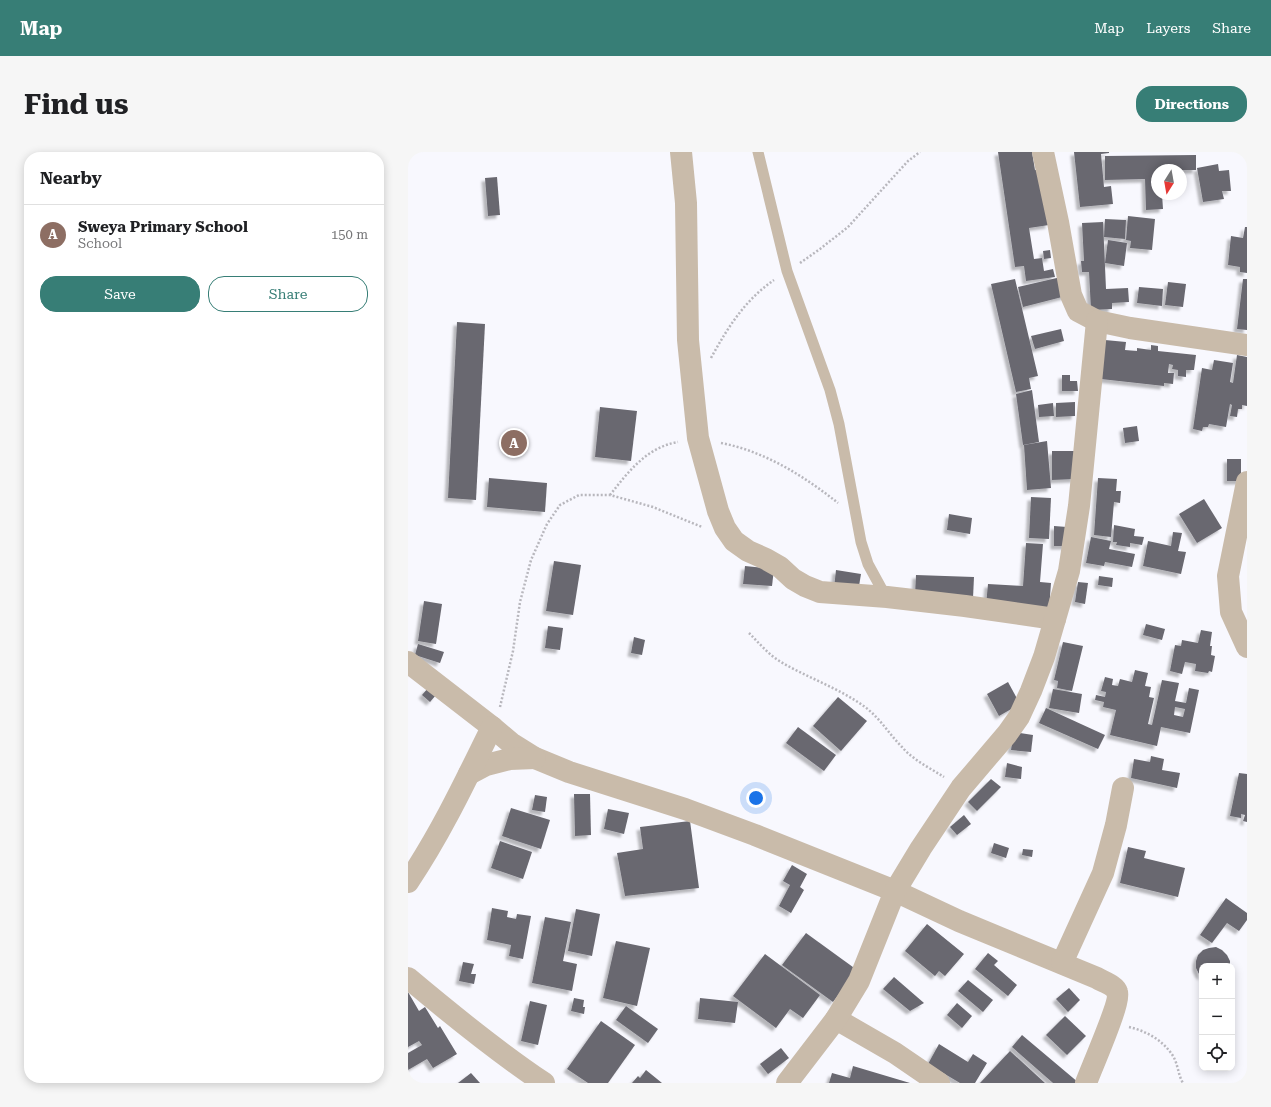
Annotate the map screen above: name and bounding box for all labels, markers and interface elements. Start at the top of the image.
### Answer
text: Map [20,17,62,40]
text: Map [1094,20,1124,36]
text: Layers [1146,20,1190,36]
text: Share [1212,20,1251,36]
button: Directions [1136,86,1247,122]
text: Find us [24,88,128,121]
north arrow [1151,164,1187,200]
text: Nearby [40,168,102,188]
text: Sweya Primary School [78,218,248,236]
text: A [48,227,58,242]
text: 150 m [331,227,368,242]
text: School [78,236,122,251]
button: Save [40,276,200,312]
button: Share [208,276,368,312]
pin: A [501,428,527,458]
your location [746,788,766,808]
map controls [1199,963,1235,1071]
button: + [1199,963,1235,999]
button: − [1199,999,1235,1035]
button: locate [1199,1035,1235,1071]

